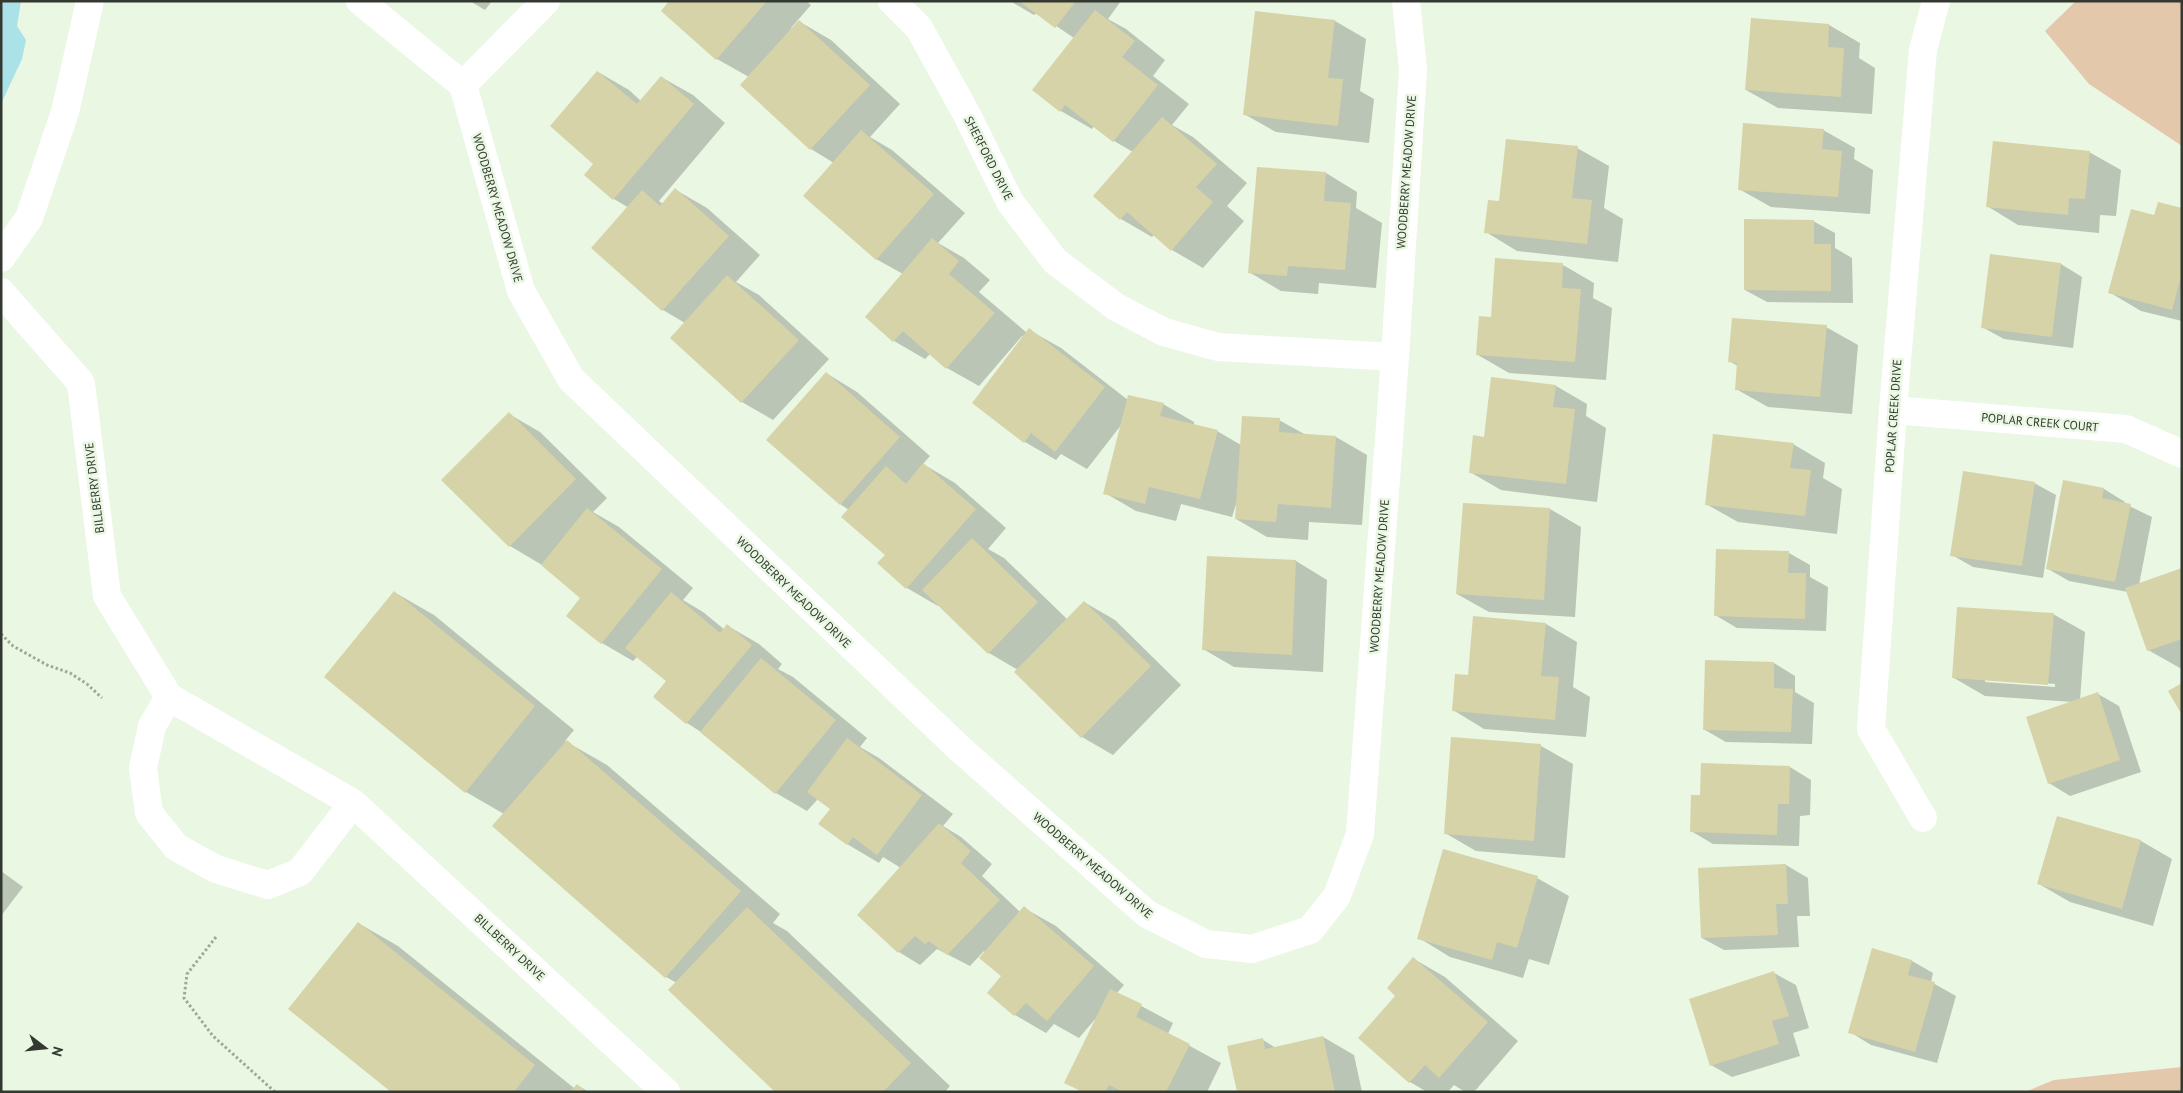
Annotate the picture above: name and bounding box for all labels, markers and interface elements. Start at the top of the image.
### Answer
street label: WOODBERRY MEADOW DRIVE [1393,95,1419,249]
street label: SHERFORD DRIVE [961,113,1017,203]
street label: WOODBERRY MEADOW DRIVE [470,132,526,284]
street label: POPLAR CREEK DRIVE [1882,359,1904,473]
street label: POPLAR CREEK COURT [1981,409,2100,435]
street label: BILLBERRY DRIVE [81,442,107,534]
street label: WOODBERRY MEADOW DRIVE [1366,499,1392,653]
street label: WOODBERRY MEADOW DRIVE [733,533,855,651]
street label: WOODBERRY MEADOW DRIVE [1030,809,1156,921]
street label: BILLBERRY DRIVE [472,910,548,984]
north arrow [20,1023,70,1073]
text: N [48,1045,67,1058]

